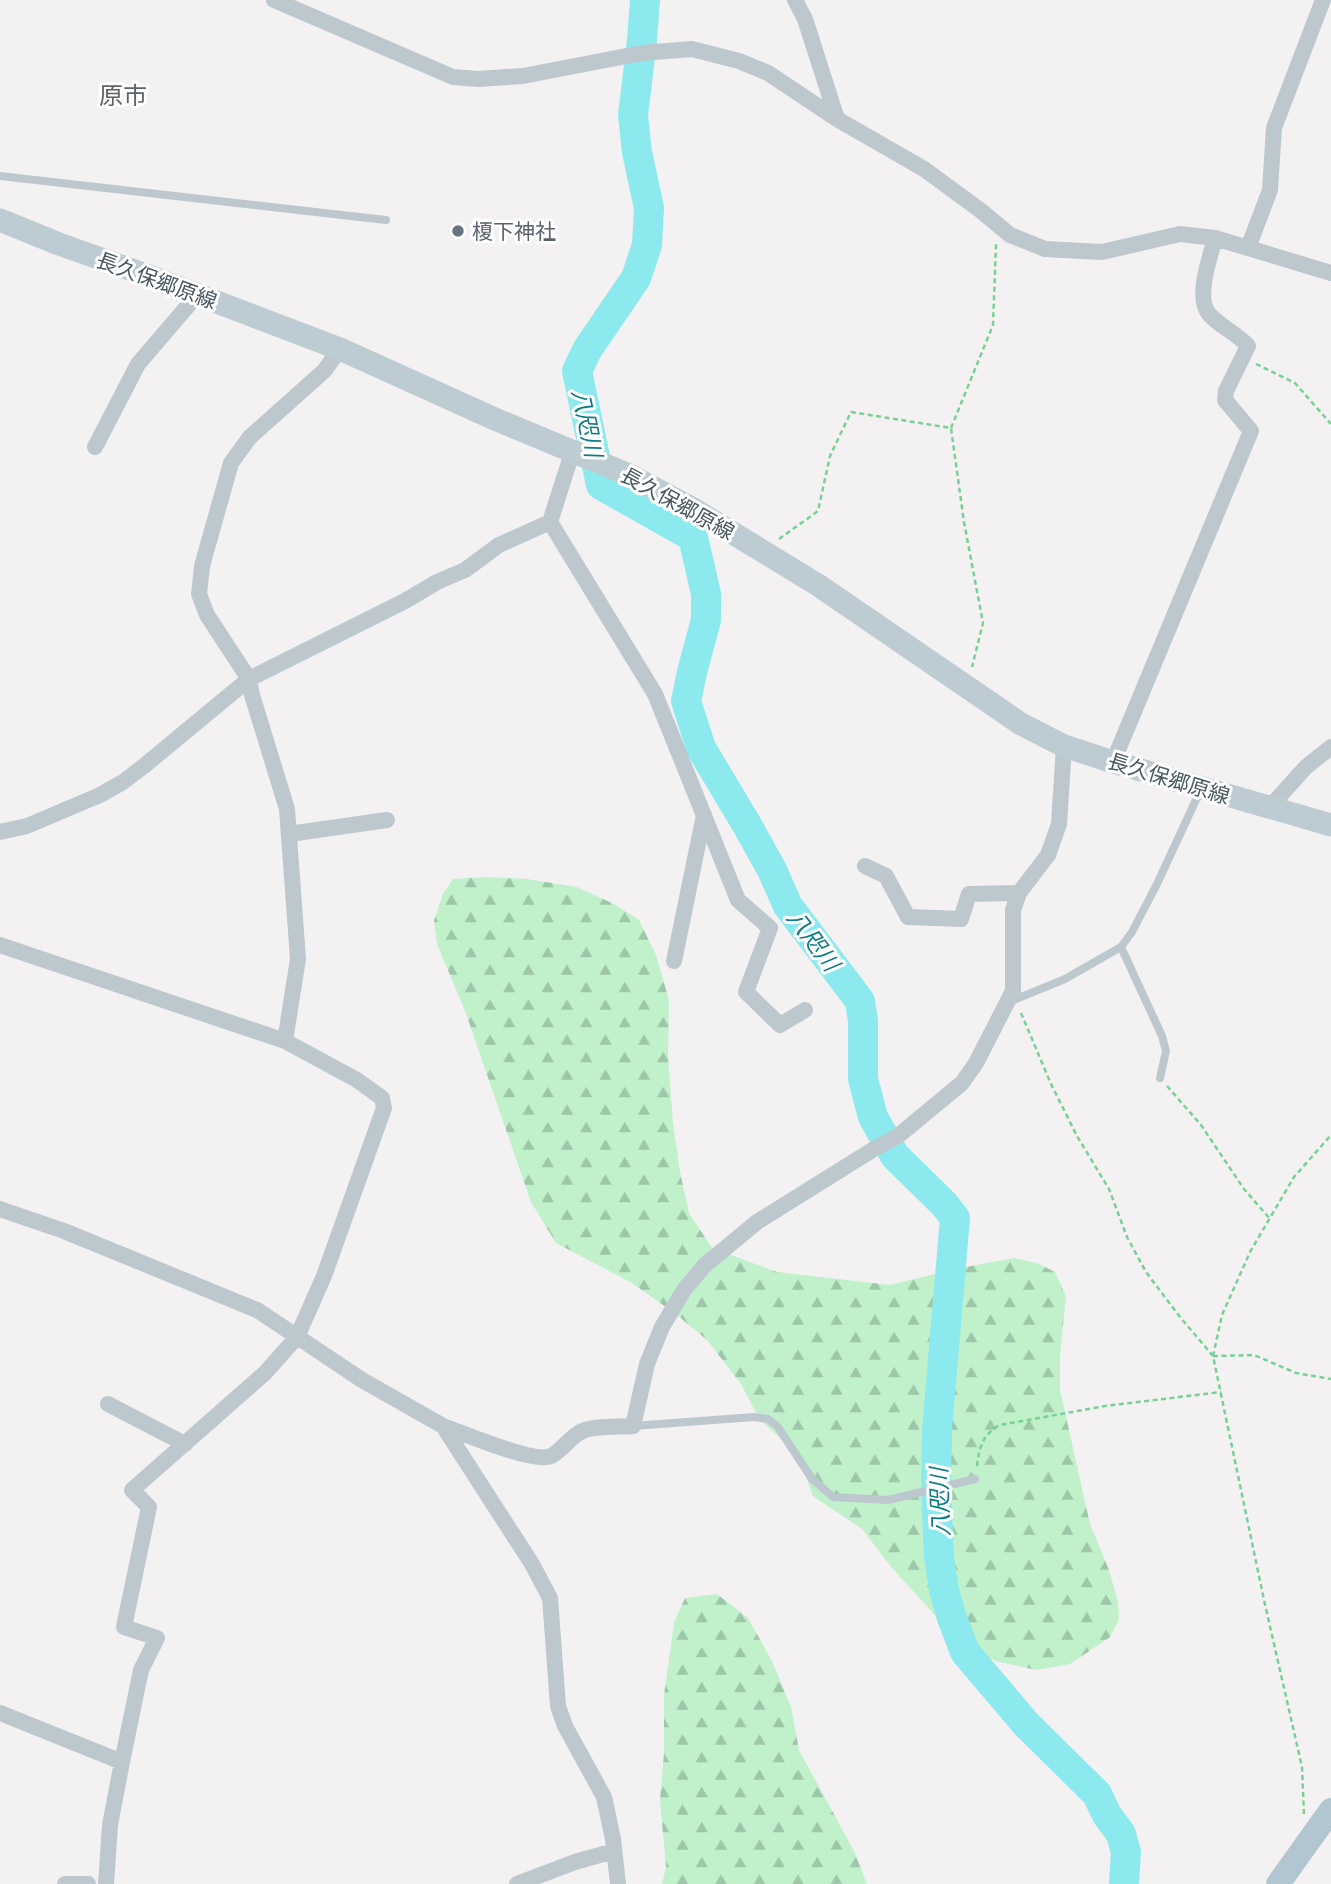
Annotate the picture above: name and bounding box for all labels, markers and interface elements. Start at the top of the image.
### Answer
district label: 原市 [99,78,147,111]
place label: 榎下神社 [472,217,556,245]
marker: 榎下神社 [450,223,466,239]
street label: 長久保郷原線 [93,245,221,315]
water label: 八咫川 [565,386,611,463]
street label: 長久保郷原線 [616,460,740,546]
street label: 長久保郷原線 [1105,746,1233,810]
water label: 八咫川 [780,903,849,980]
water label: 八咫川 [922,1464,956,1537]

